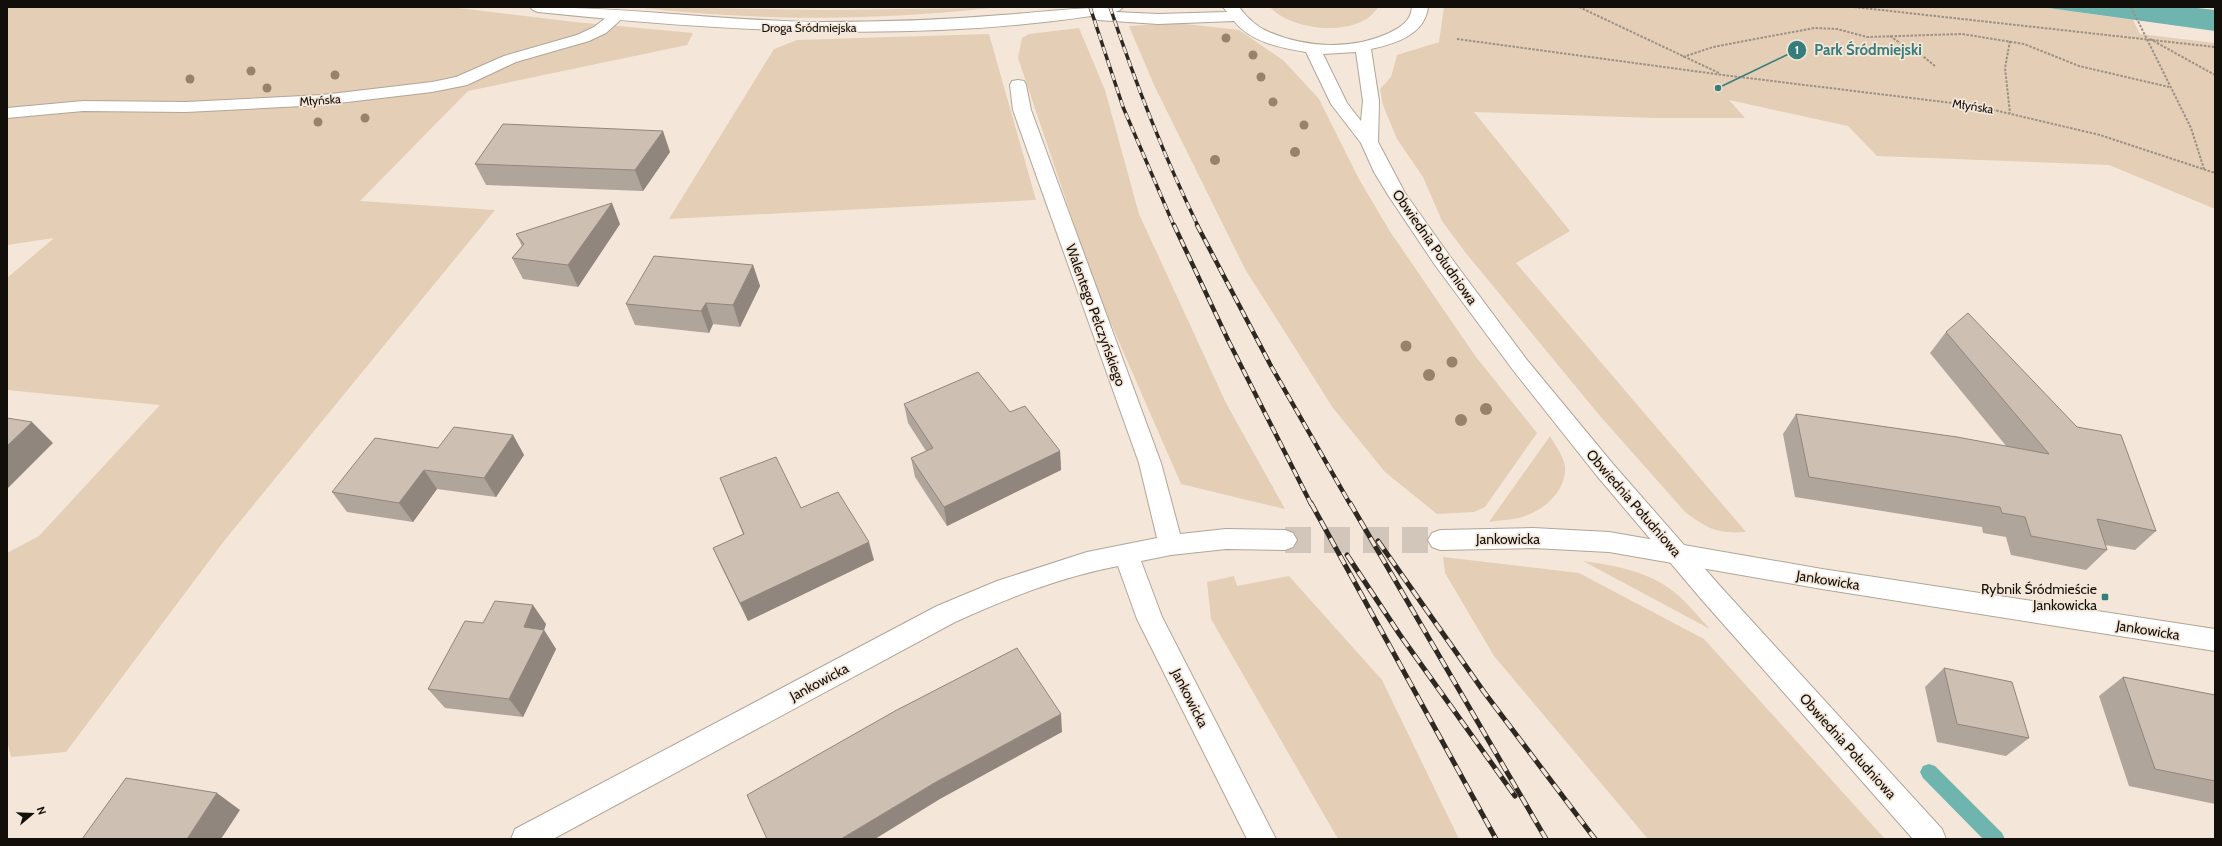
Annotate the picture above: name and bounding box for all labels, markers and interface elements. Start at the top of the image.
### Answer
street label: Droga Śródmiejska [761,20,857,35]
callout: Park Śródmiejski [1787,37,1930,64]
text: Park Śródmiejski [1814,40,1922,59]
text: 1 [1795,42,1799,57]
street label: Młyńska [299,91,341,109]
street label: Młyńska [1951,95,1995,117]
street label: Obwiednia Południowa [1389,186,1482,308]
street label: Walentego Pełczyńskiego [1062,241,1130,389]
street label: Obwiednia Południowa [1582,446,1686,561]
street label: Jankowicka [1475,530,1540,548]
street label: Jankowicka [1794,566,1861,594]
place label: Rybnik Śródmieście Jankowicka [1981,580,2097,614]
marker: Rybnik Śródmieście Jankowicka [2100,592,2110,602]
street label: Jankowicka [2114,616,2181,644]
street label: Jankowicka [786,659,852,705]
street label: Jankowicka [1167,665,1213,731]
street label: Obwiednia Południowa [1796,689,1900,803]
north arrow [12,794,52,834]
text: N [34,805,49,817]

